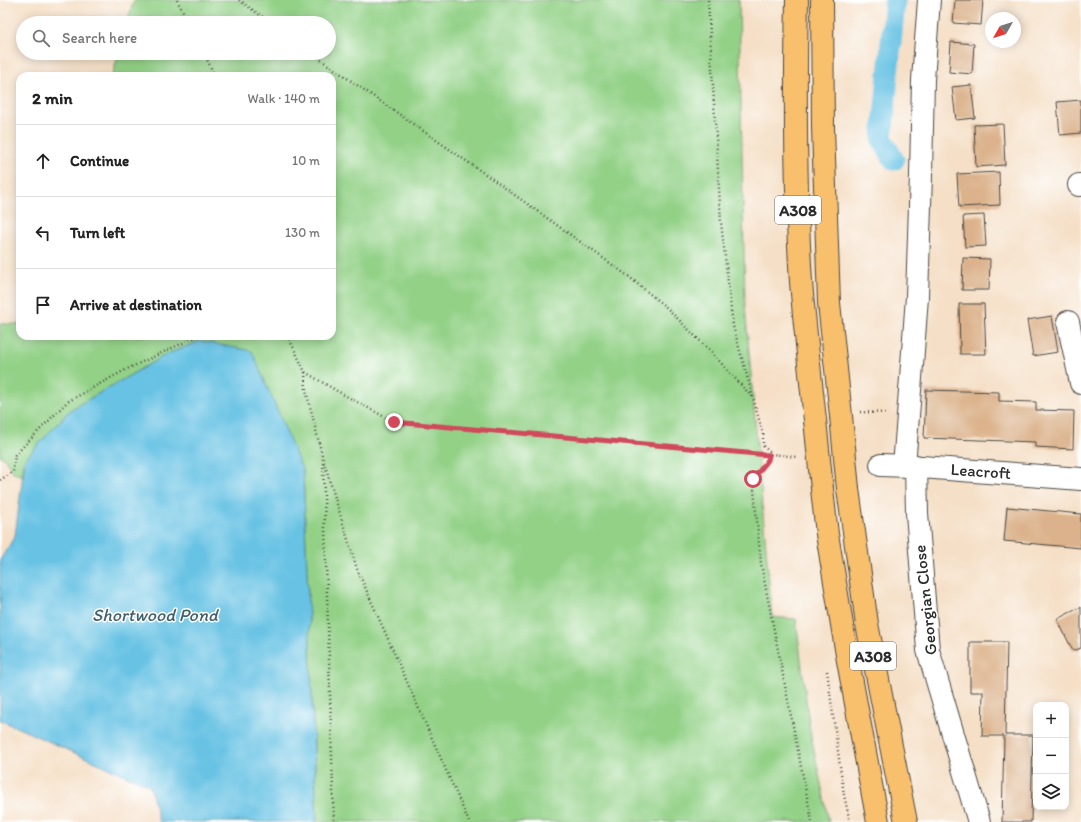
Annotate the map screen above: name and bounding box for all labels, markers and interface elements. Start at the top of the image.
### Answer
north arrow [985,12,1021,48]
search box [16,16,336,60]
icon: search [30,27,52,49]
text: Search here [62,29,137,47]
text: 2 min [32,88,72,108]
text: Walk · 140 m [248,91,320,106]
icon: ahead [32,150,54,172]
text: Continue [70,152,129,170]
text: 10 m [292,153,320,168]
road number: A308 [775,196,821,224]
icon: left [32,222,54,244]
text: Turn left [70,224,125,242]
text: 130 m [285,225,320,240]
icon: arrive [32,294,54,316]
text: Arrive at destination [70,296,202,314]
route end [385,413,403,431]
street label: Leacroft [950,459,1012,483]
route start [744,470,762,488]
street label: Georgian Close [909,544,941,656]
water label: Shortwood Pond [92,604,220,626]
road number: A308 [850,642,896,670]
map controls [1033,702,1069,810]
button: + [1033,702,1069,738]
button: − [1033,738,1069,774]
button: layers [1033,774,1069,810]

